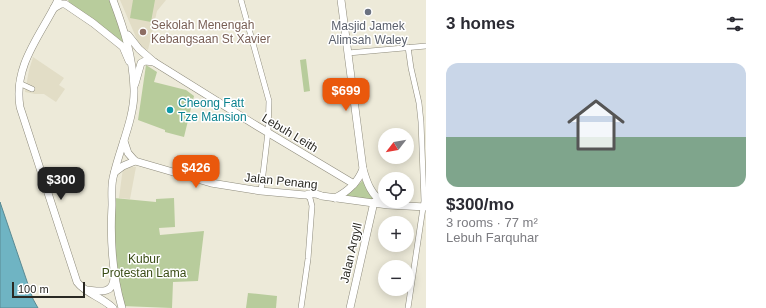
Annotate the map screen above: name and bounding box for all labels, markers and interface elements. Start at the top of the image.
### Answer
marker: Masjid Jamek Alimsah Waley [363,7,373,17]
icon: filters [724,13,746,35]
text: 3 homes [446,14,515,33]
place label: Sekolah Menengah Kebangsaan St Xavier [151,18,270,46]
place label: Masjid Jamek Alimsah Waley [329,19,407,47]
marker: Sekolah Menengah Kebangsaan St Xavier [138,27,148,37]
pin: $699 [322,78,370,112]
text: $699 [332,83,360,98]
icon: home [560,89,632,161]
place label: Cheong Fatt Tze Mansion [178,96,247,124]
marker: Cheong Fatt Tze Mansion [165,105,175,115]
street label: Lebuh Leith [260,111,320,155]
north arrow [378,128,414,164]
map controls [378,128,414,296]
pin: $426 [172,155,220,189]
text: $426 [182,160,210,175]
pin: $300 [37,167,85,201]
street label: Jalan Penang [244,170,318,192]
text: $300 [47,172,75,187]
button: locate [378,172,414,208]
text: $300/mo [446,195,514,214]
text: 3 rooms · 77 m² [446,215,538,230]
button: + [378,216,414,252]
street label: Jalan Argyll [337,222,365,284]
text: Lebuh Farquhar [446,230,539,245]
park label: Kubur Protestan Lama [102,252,187,280]
button: − [378,260,414,296]
scale bar [12,280,85,299]
text: 100 m [18,283,49,295]

